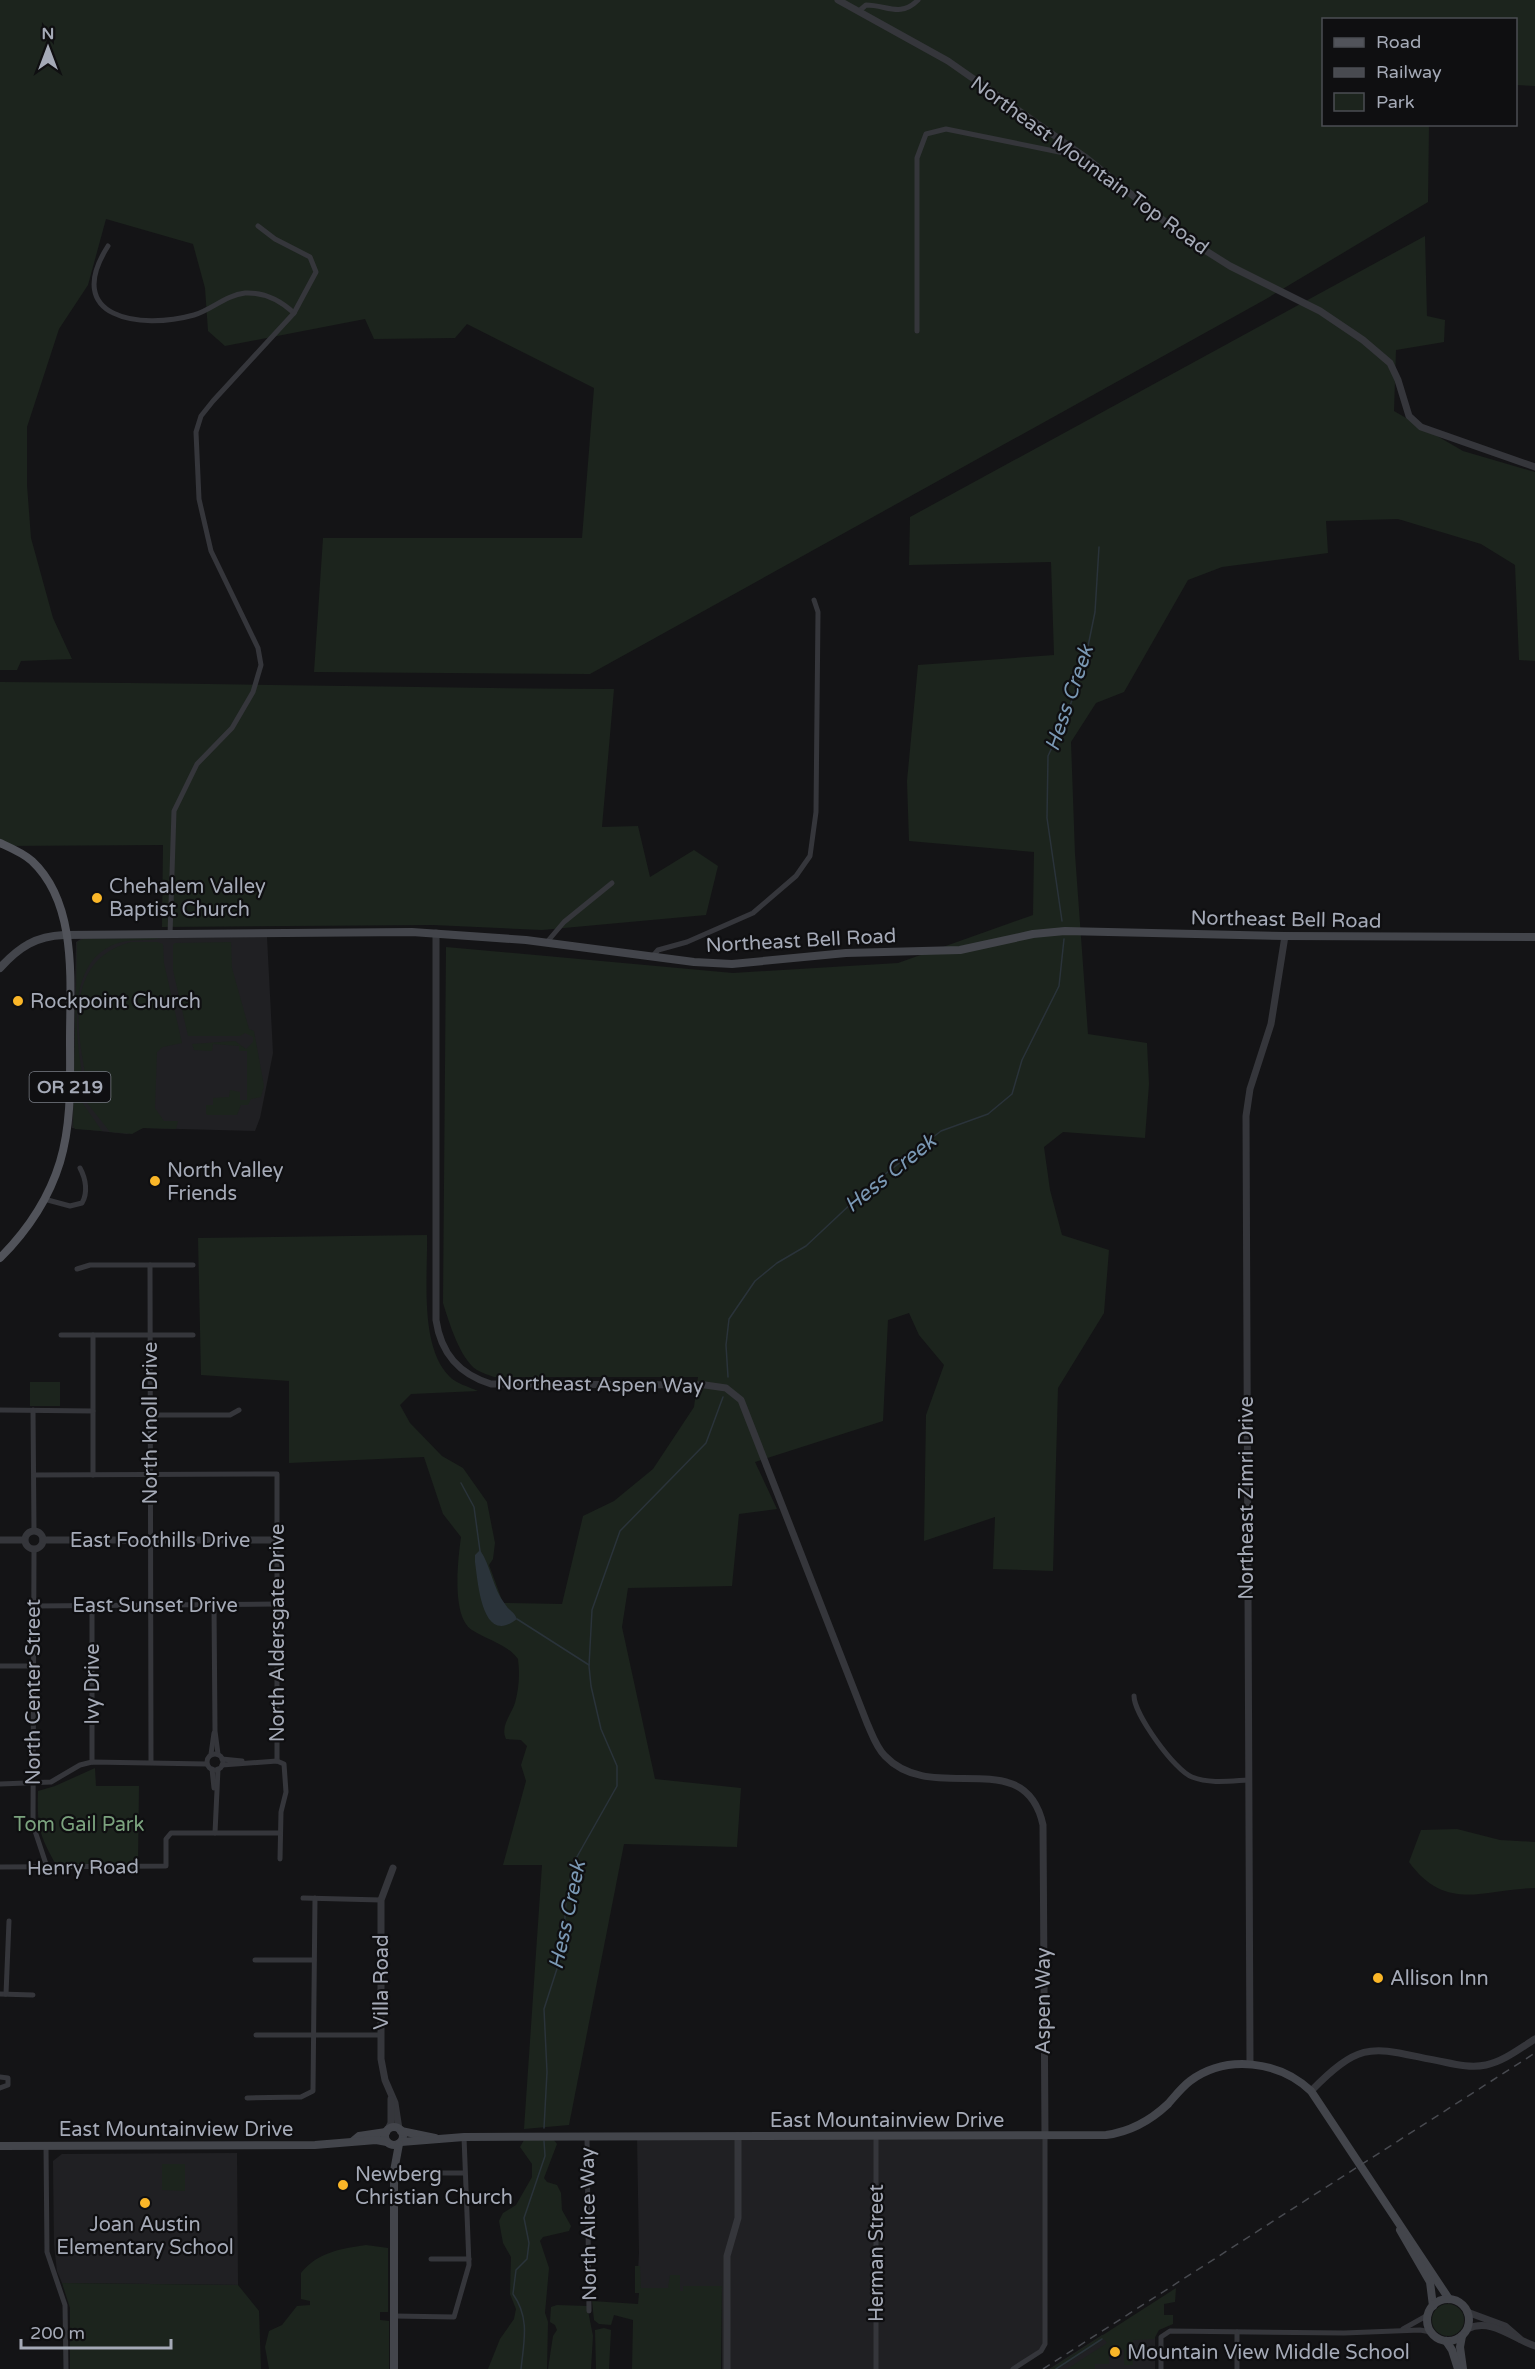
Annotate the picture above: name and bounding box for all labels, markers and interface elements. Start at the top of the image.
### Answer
north arrow [18,18,78,78]
legend [1322,18,1517,126]
text: N [42,24,54,44]
text: Road [1376,31,1421,53]
text: Railway [1376,61,1442,83]
street label: Northeast Mountain Top Road [966,71,1213,260]
text: Park [1376,91,1415,113]
water label: Hess Creek [1040,640,1100,754]
place label: Chehalem Valley Baptist Church [109,875,266,922]
marker: Chehalem Valley Baptist Church [90,891,104,905]
street label: Northeast Bell Road [1190,906,1382,934]
street label: Northeast Bell Road [705,924,897,958]
place label: Rockpoint Church [30,990,201,1014]
marker: Rockpoint Church [11,994,25,1008]
road number: OR 219 [29,1072,110,1102]
water label: Hess Creek [840,1128,942,1218]
place label: North Valley Friends [167,1159,284,1206]
marker: North Valley Friends [148,1174,162,1188]
street label: North Knoll Drive [139,1342,163,1504]
street label: Northeast Aspen Way [496,1371,704,1399]
street label: Northeast Zimri Drive [1235,1396,1259,1600]
street label: North Aldersgate Drive [266,1524,290,1742]
street label: East Foothills Drive [70,1529,250,1553]
street label: East Sunset Drive [72,1594,238,1618]
street label: North Center Street [22,1598,46,1785]
street label: Ivy Drive [81,1643,105,1725]
park label: Tom Gail Park [14,1813,145,1837]
street label: Henry Road [27,1855,139,1881]
water label: Hess Creek [544,1857,592,1972]
street label: Villa Road [370,1934,394,2030]
street label: Aspen Way [1032,1947,1056,2055]
place label: Allison Inn [1390,1967,1489,1991]
marker: Allison Inn [1371,1971,1385,1985]
street label: East Mountainview Drive [770,2109,1004,2133]
street label: East Mountainview Drive [59,2118,293,2142]
street label: North Alice Way [576,2147,602,2301]
place label: Newberg Christian Church [355,2163,513,2210]
marker: Newberg Christian Church [336,2178,350,2192]
street label: Herman Street [865,2184,889,2322]
marker: Joan Austin Elementary School [138,2196,152,2210]
place label: Joan Austin Elementary School [56,2213,234,2260]
scale bar [21,2312,171,2350]
text: 200 m [30,2322,85,2344]
place label: Mountain View Middle School [1127,2341,1410,2365]
marker: Mountain View Middle School [1108,2345,1122,2359]

